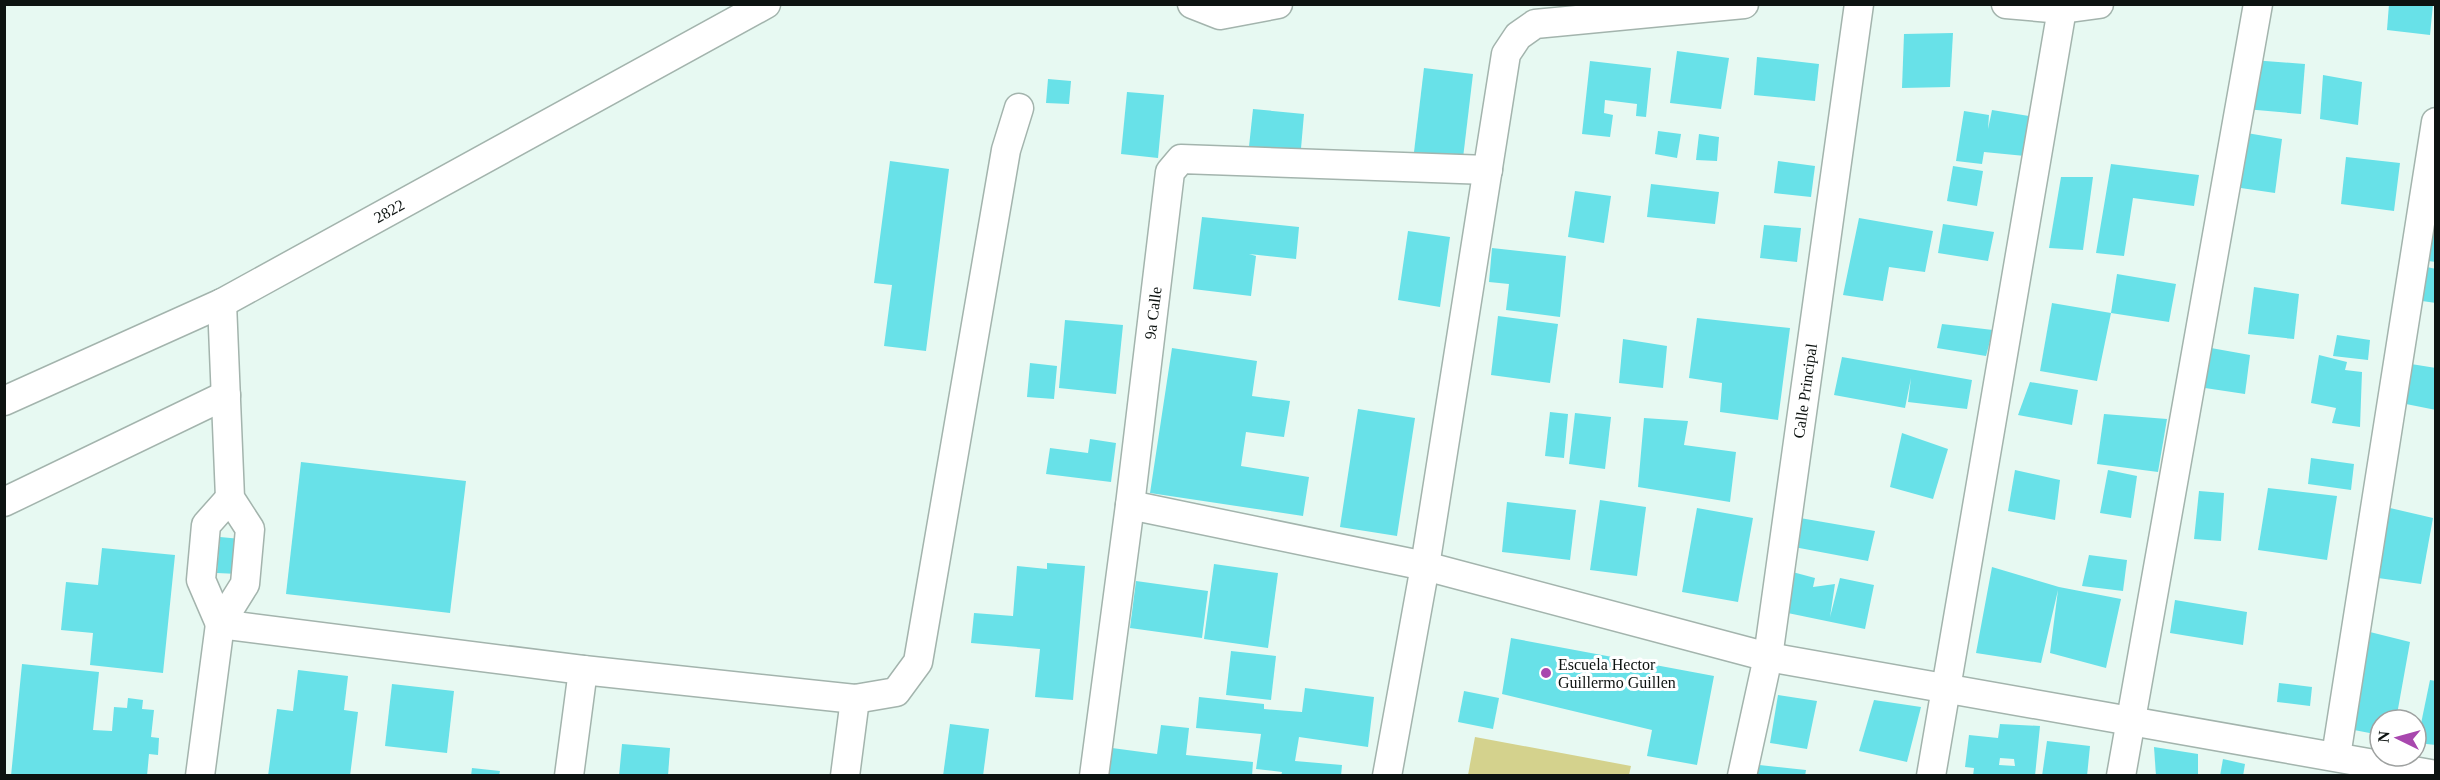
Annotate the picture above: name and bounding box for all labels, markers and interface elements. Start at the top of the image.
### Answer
street label: 2822 [371,196,407,226]
street label: 9a Calle [1141,286,1165,340]
street label: Calle Principal [1790,342,1821,440]
place label: Escuela Hector Guillermo Guillen [1558,656,1676,691]
marker: Escuela Hector Guillermo Guillen [1539,666,1553,680]
north arrow [2368,708,2428,768]
text: N [2375,730,2393,743]

